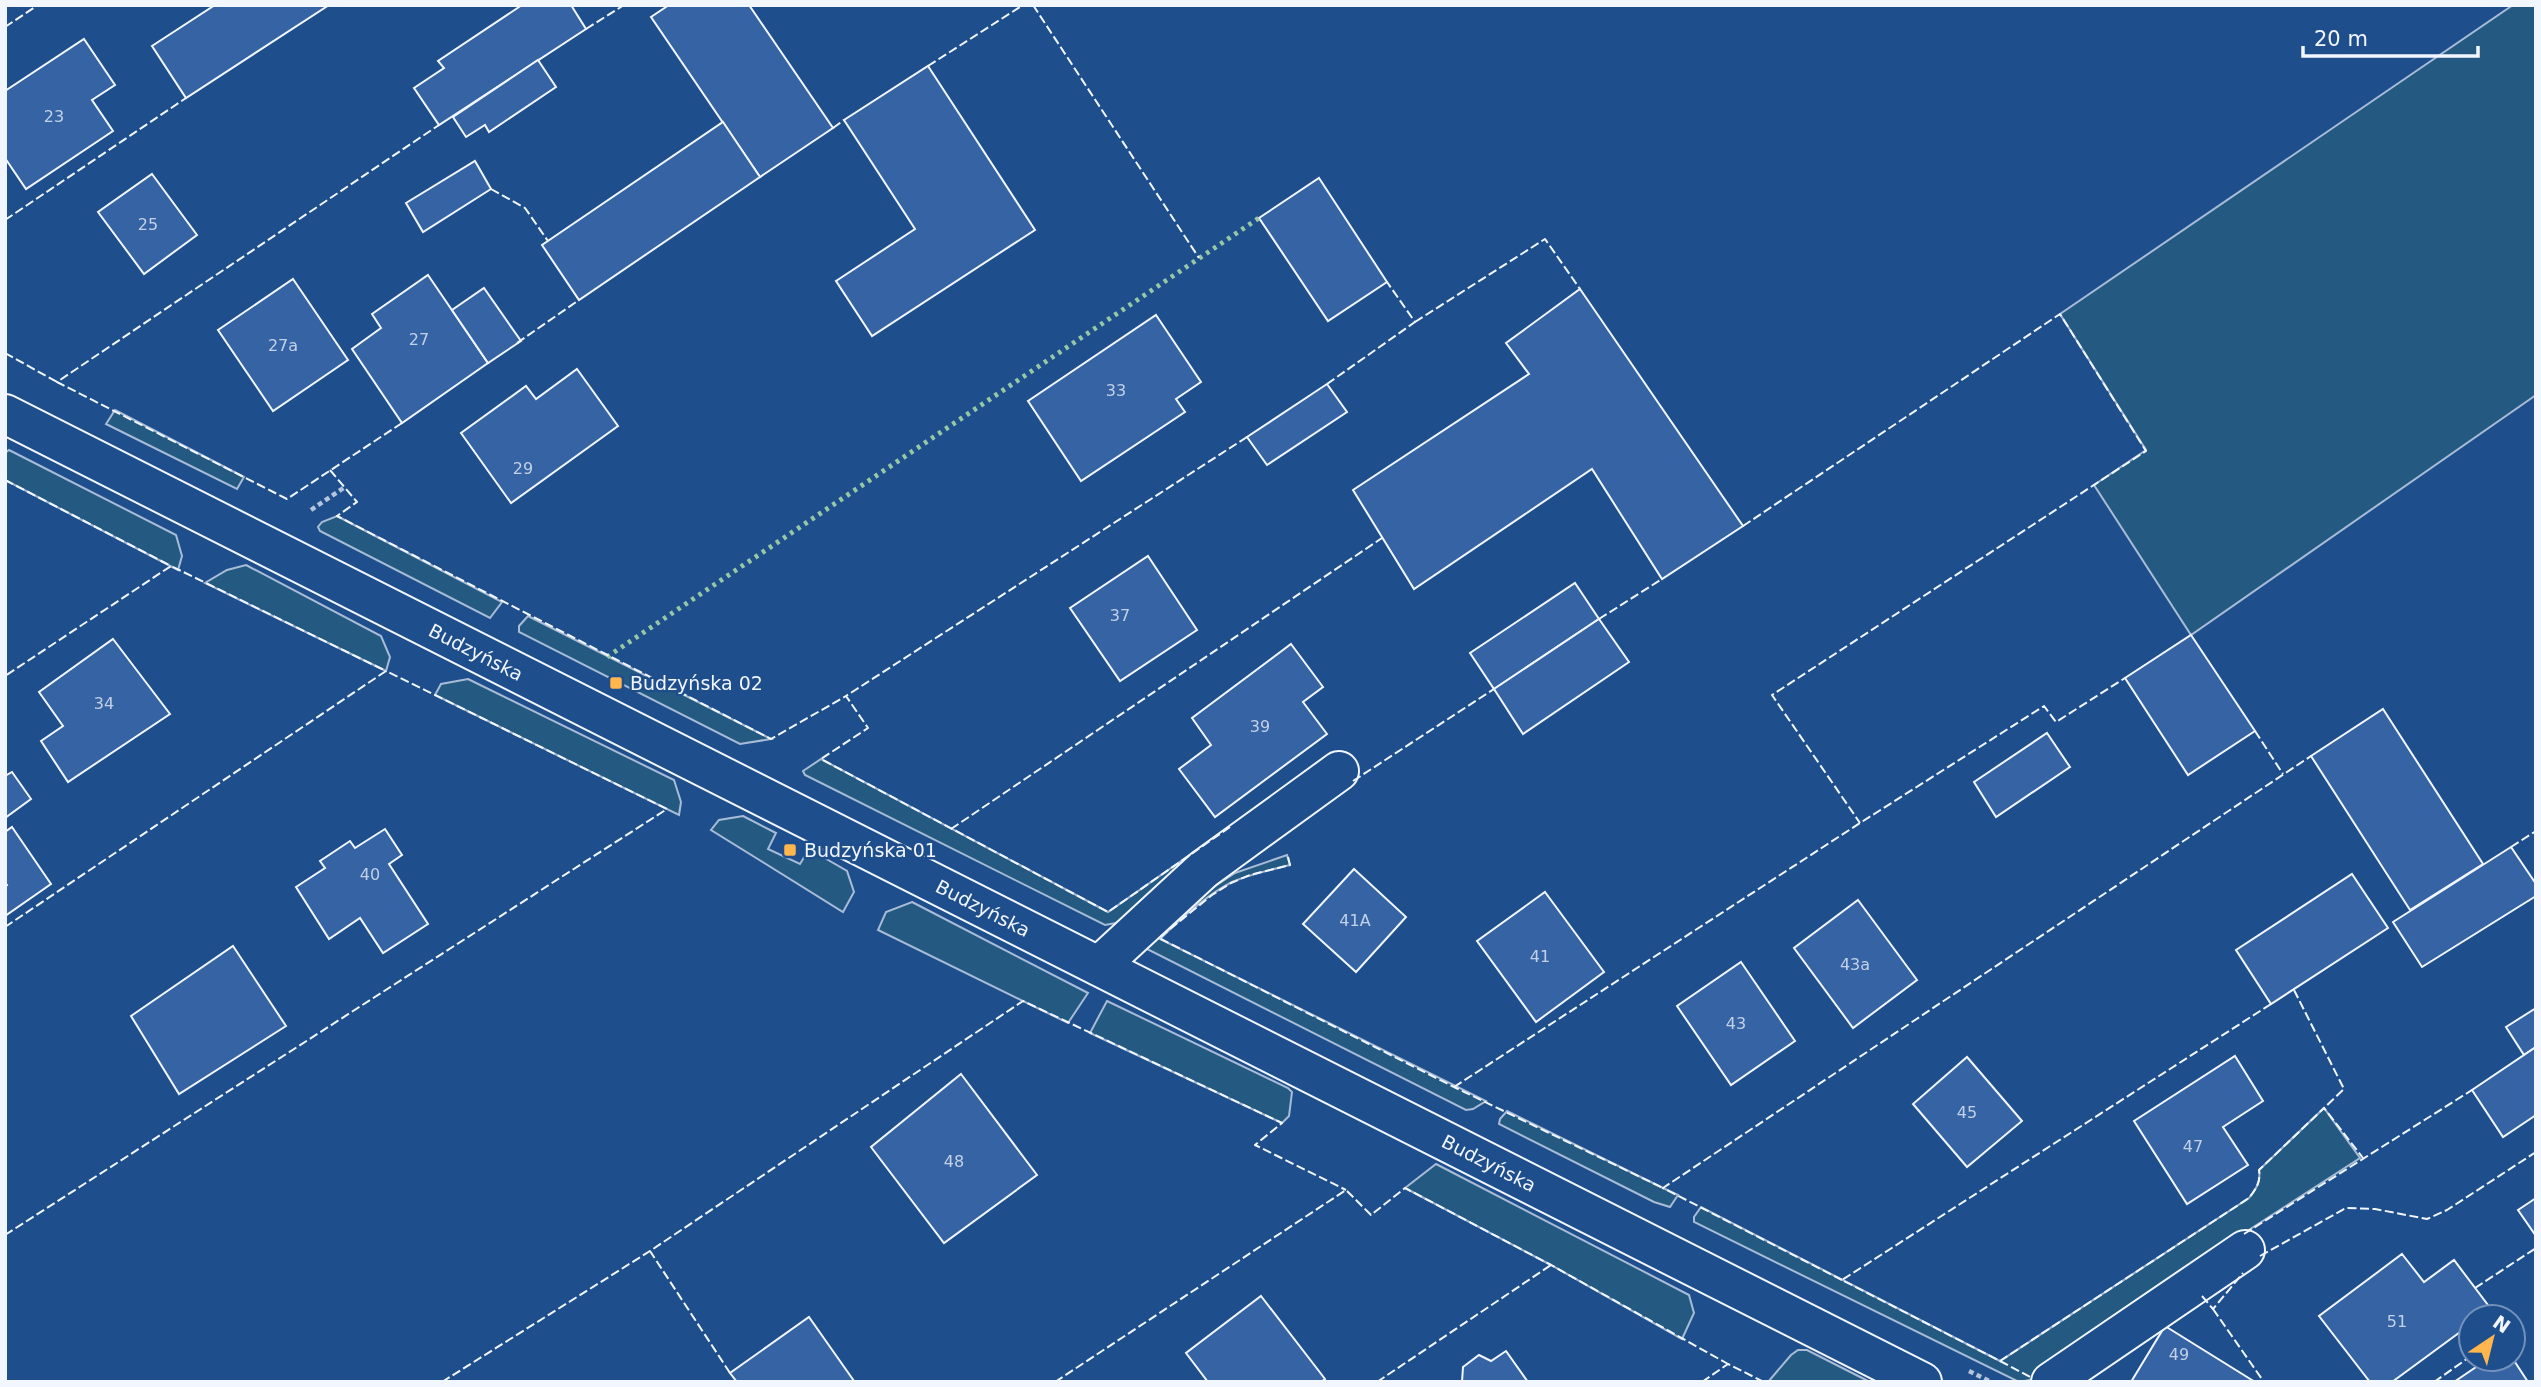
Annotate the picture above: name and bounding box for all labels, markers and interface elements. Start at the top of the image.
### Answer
scale bar [2303,14,2478,58]
text: 20 m [2314,27,2368,51]
house number: 23 [44,107,64,126]
house number: 25 [138,215,158,234]
house number: 27 [409,330,429,349]
house number: 27a [268,336,298,355]
house number: 33 [1106,381,1126,400]
house number: 29 [513,459,533,478]
house number: 37 [1110,606,1130,625]
street label: Budzyńska [425,619,527,685]
place label: Budzyńska 02 [630,672,763,694]
marker: Budzyńska 02 [608,675,624,691]
house number: 34 [94,694,114,713]
house number: 39 [1250,717,1270,736]
place label: Budzyńska 01 [804,839,937,861]
marker: Budzyńska 01 [782,842,798,858]
house number: 40 [360,865,380,884]
street label: Budzyńska [932,875,1034,941]
house number: 41A [1339,911,1371,930]
house number: 41 [1530,947,1550,966]
house number: 43a [1840,955,1870,974]
house number: 43 [1726,1014,1746,1033]
house number: 45 [1957,1103,1977,1122]
street label: Budzyńska [1438,1130,1540,1196]
house number: 47 [2183,1137,2203,1156]
house number: 48 [944,1152,964,1171]
north arrow [2457,1303,2527,1373]
text: N [2489,1311,2515,1338]
house number: 51 [2387,1312,2407,1331]
house number: 49 [2169,1345,2189,1364]

